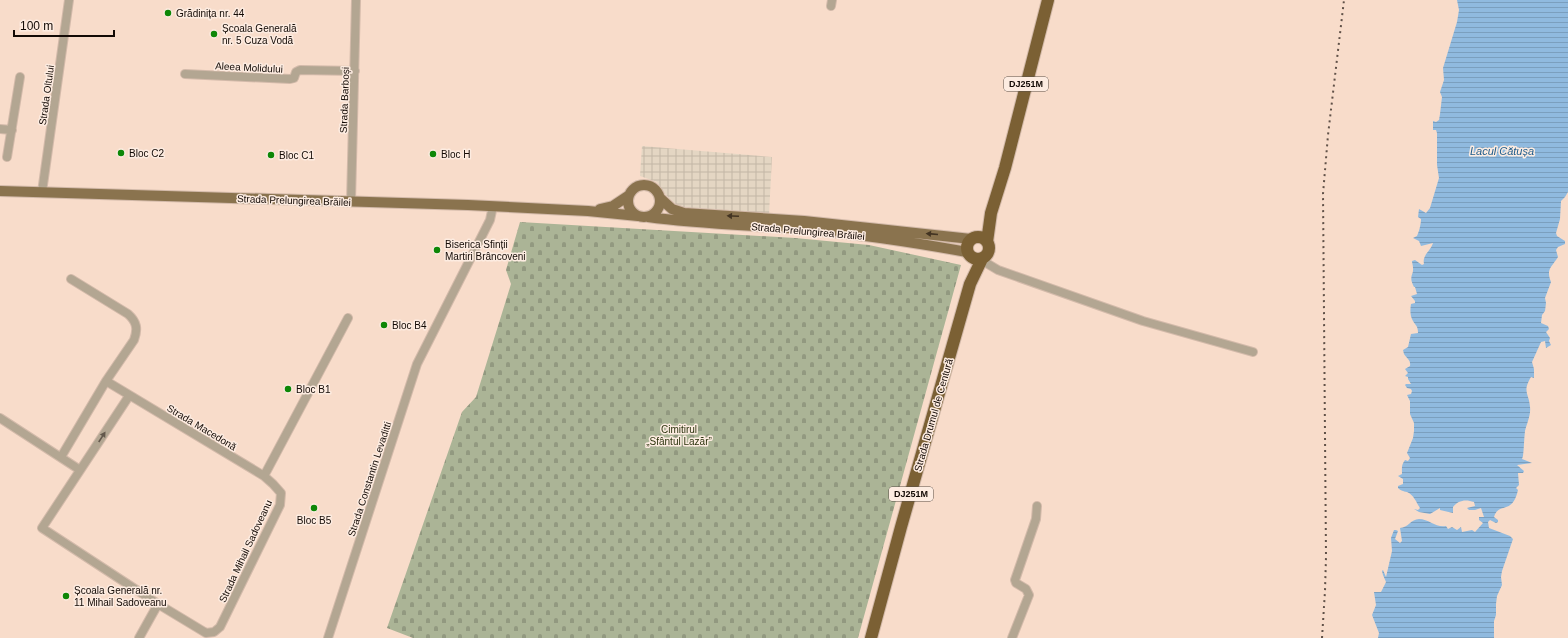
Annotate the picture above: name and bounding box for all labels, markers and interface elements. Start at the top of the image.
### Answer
marker: Grădinița nr. 44 [163,8,173,18]
place label: Grădinița nr. 44 [176,8,245,19]
scale bar [14,12,114,38]
text: 100 m [20,19,53,33]
place label: Școala Generală nr. 5 Cuza Vodă [222,23,297,46]
marker: Școala Generală nr. 5 Cuza Vodă [209,29,219,39]
street label: Aleea Molidului [215,60,283,75]
street label: Strada Oltului [37,64,56,126]
street label: Strada Barboși [338,67,351,133]
road number: DJ251M [1004,77,1048,91]
water label: Lacul Cătușa [1470,145,1534,157]
marker: Bloc C2 [116,148,126,158]
place label: Bloc C2 [129,148,164,159]
marker: Bloc H [428,149,438,159]
place label: Bloc H [441,149,470,160]
marker: Bloc C1 [266,150,276,160]
place label: Bloc C1 [279,150,314,161]
street label: Strada Prelungirea Brăilei [237,193,351,208]
one-way arrow [727,213,739,220]
street label: Strada Prelungirea Brăilei [751,221,865,242]
one-way arrow [926,231,938,238]
place label: Biserica Sfinții Martiri Brâncoveni [445,239,526,262]
marker: Biserica Sfinții Martiri Brâncoveni [432,245,442,255]
marker: Bloc B4 [379,320,389,330]
place label: Bloc B4 [392,320,427,331]
street label: Strada Drumul de Centură [912,357,955,473]
marker: Bloc B1 [283,384,293,394]
place label: Bloc B1 [296,384,331,395]
street label: Strada Macedonă [165,402,239,453]
street label: Strada Constantin Levaditti [346,420,393,538]
park label: Cimitirul „Sfântul Lazăr” [646,424,712,447]
one-way arrow [98,432,106,442]
road number: DJ251M [889,487,933,501]
street label: Strada Mihail Sadoveanu [217,498,274,604]
marker: Bloc B5 [309,503,319,513]
place label: Bloc B5 [297,515,332,526]
place label: Școala Generală nr. 11 Mihail Sadoveanu [74,585,167,608]
marker: Școala Generală nr. 11 Mihail Sadoveanu [61,591,71,601]

